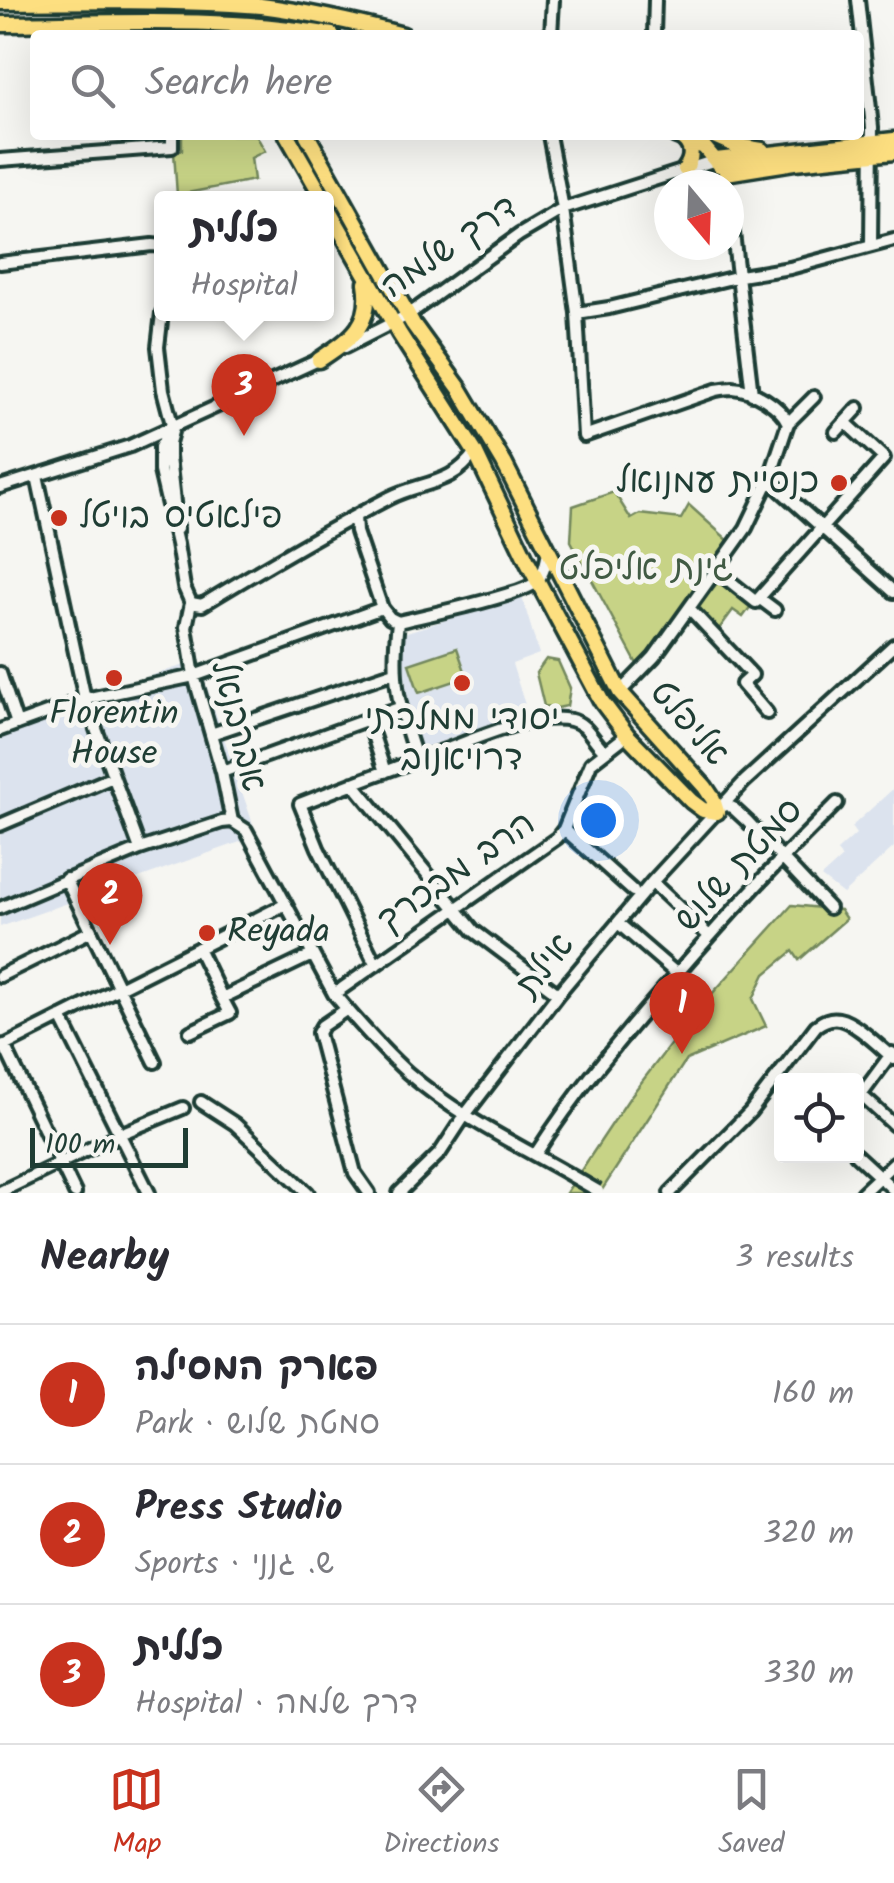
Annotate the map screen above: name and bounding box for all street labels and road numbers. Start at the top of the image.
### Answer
street label: דרך שלמה [370,181,530,315]
street label: אברבנאל [194,654,280,798]
street label: אליפלט [634,668,742,780]
street label: סמטת שלוש [662,785,818,947]
street label: הרב מבכרך [366,798,548,948]
street label: אילת [501,921,590,1012]

